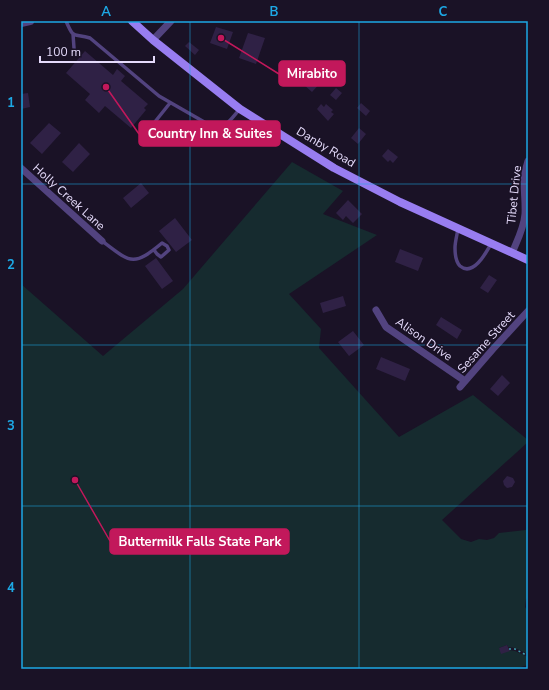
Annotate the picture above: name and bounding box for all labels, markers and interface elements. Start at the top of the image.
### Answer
text: A [101,3,111,21]
text: B [270,3,279,21]
text: C [439,3,448,21]
scale bar [40,38,154,64]
text: 100 m [46,44,81,60]
callout: Mirabito [279,61,345,86]
text: Mirabito [287,65,337,83]
text: 1 [7,94,15,112]
callout: Country Inn & Suites [139,121,280,146]
street label: Danby Road [294,123,358,171]
text: Country Inn & Suites [148,125,272,143]
street label: Holly Creek Lane [29,160,109,234]
street label: Tibet Drive [503,165,525,225]
text: 2 [7,256,15,274]
street label: Sesame Street [454,307,519,376]
street label: Alison Drive [392,314,456,364]
text: 3 [7,417,15,435]
callout: Buttermilk Falls State Park [110,529,289,554]
text: Buttermilk Falls State Park [119,533,282,551]
text: 4 [7,579,15,597]

